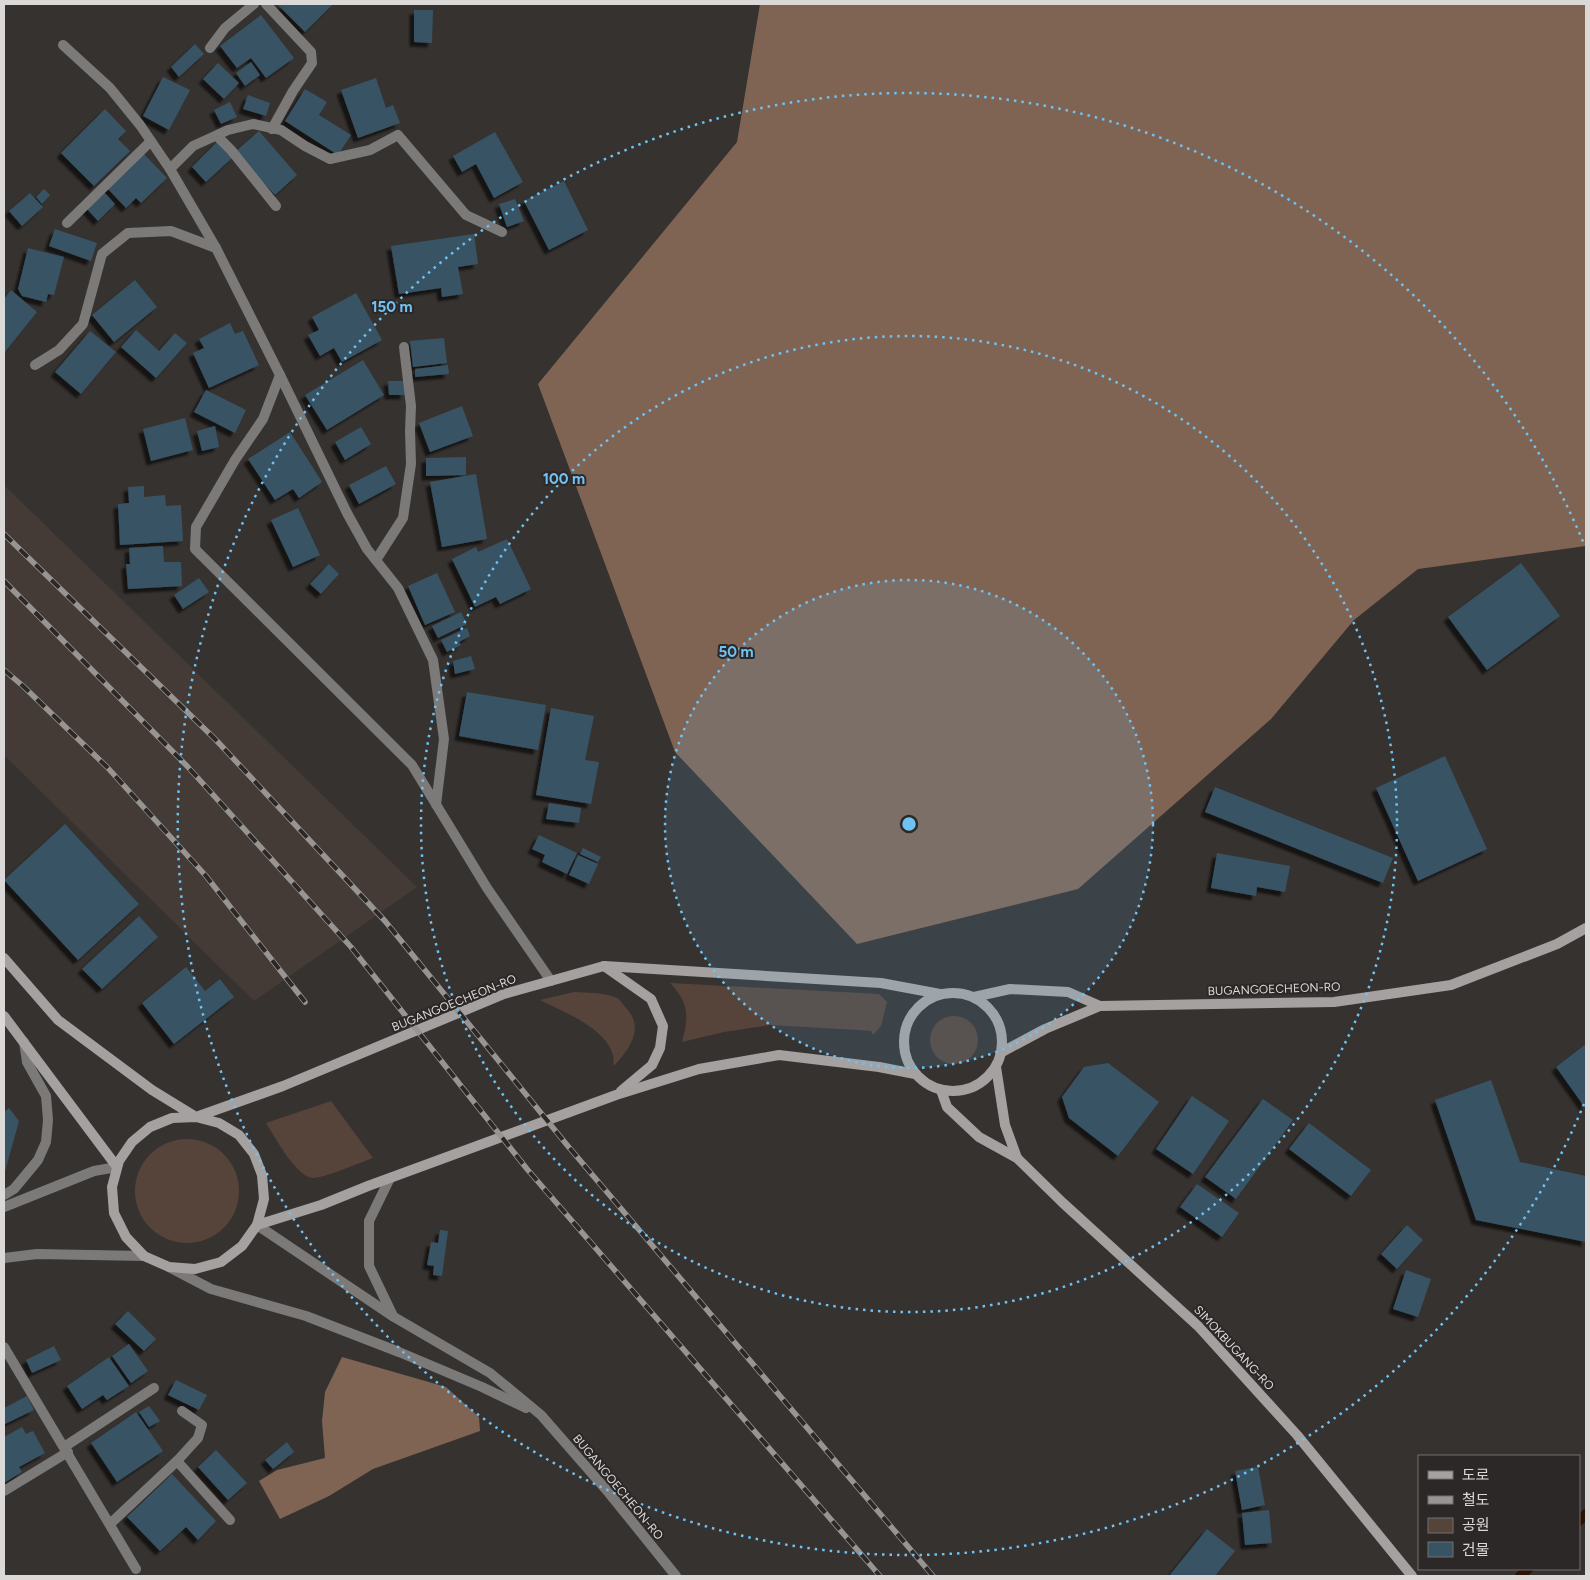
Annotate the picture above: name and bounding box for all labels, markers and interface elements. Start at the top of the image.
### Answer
text: 150 m [371,298,413,316]
text: 100 m [543,470,585,488]
text: 50 m [718,643,754,661]
centre of rings [900,815,918,833]
street label: BUGANGOECHEON-RO [390,972,518,1034]
street label: BUGANGOECHEON-RO [1207,980,1341,998]
street label: SIMOKBUGANG-RO [1191,1303,1277,1393]
street label: BUGANGOECHEON-RO [570,1432,666,1542]
legend [1418,1455,1580,1570]
text: 도로 [1462,1466,1490,1484]
text: 철도 [1462,1491,1490,1509]
text: 공원 [1462,1516,1490,1534]
text: 건물 [1462,1541,1490,1559]

